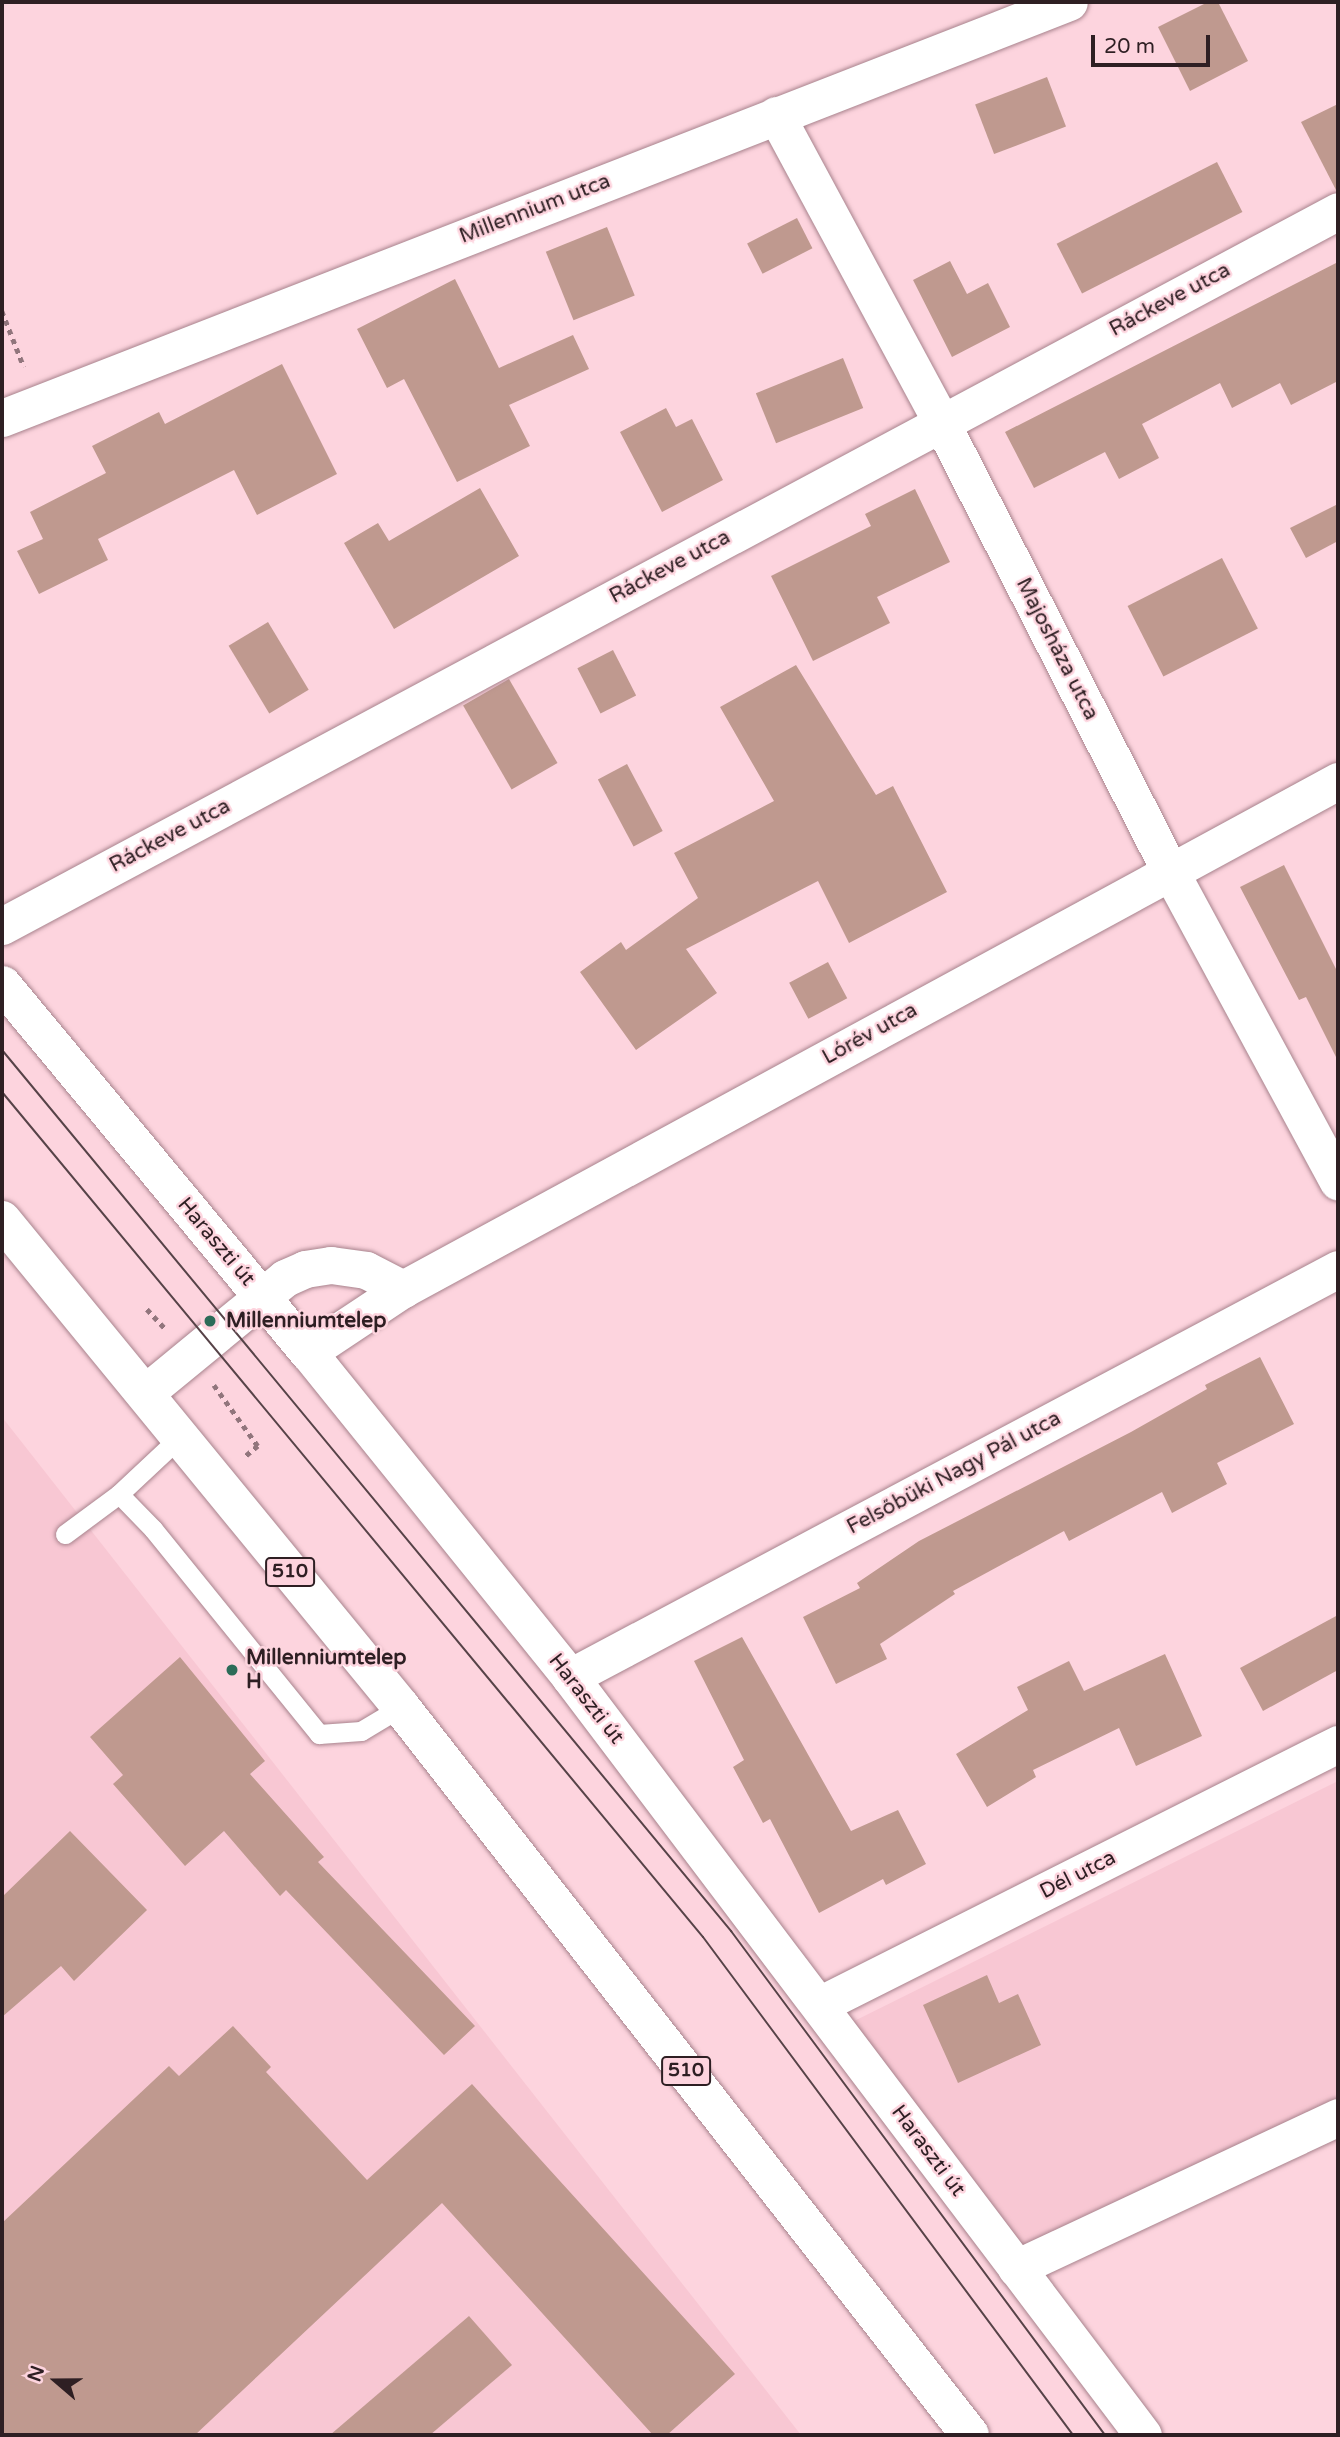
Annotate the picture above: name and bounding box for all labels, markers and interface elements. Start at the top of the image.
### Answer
scale bar [1095,21,1214,65]
text: 20 m [1104,34,1155,59]
street label: Millennium utca [456,169,614,249]
street label: Ráckeve utca [1105,258,1235,342]
street label: Ráckeve utca [605,525,735,609]
street label: Majosháza utca [1010,574,1104,724]
street label: Ráckeve utca [105,794,235,878]
street label: Lórév utca [818,998,922,1070]
street label: Haraszti út [172,1193,260,1291]
place label: Millenniumtelep [226,1308,386,1334]
marker: Millenniumtelep [200,1311,220,1331]
street label: Felsőbüki Nagy Pál utca [843,1406,1065,1540]
road number: 510 [264,1556,316,1588]
place label: Millenniumtelep H [246,1645,406,1695]
street label: Haraszti út [543,1649,629,1749]
marker: Millenniumtelep H [224,1662,240,1678]
street label: Dél utca [1036,1845,1120,1905]
road number: 510 [660,2056,712,2086]
street label: Haraszti út [886,2100,970,2202]
north arrow [21,2346,91,2416]
text: N [23,2363,49,2385]

